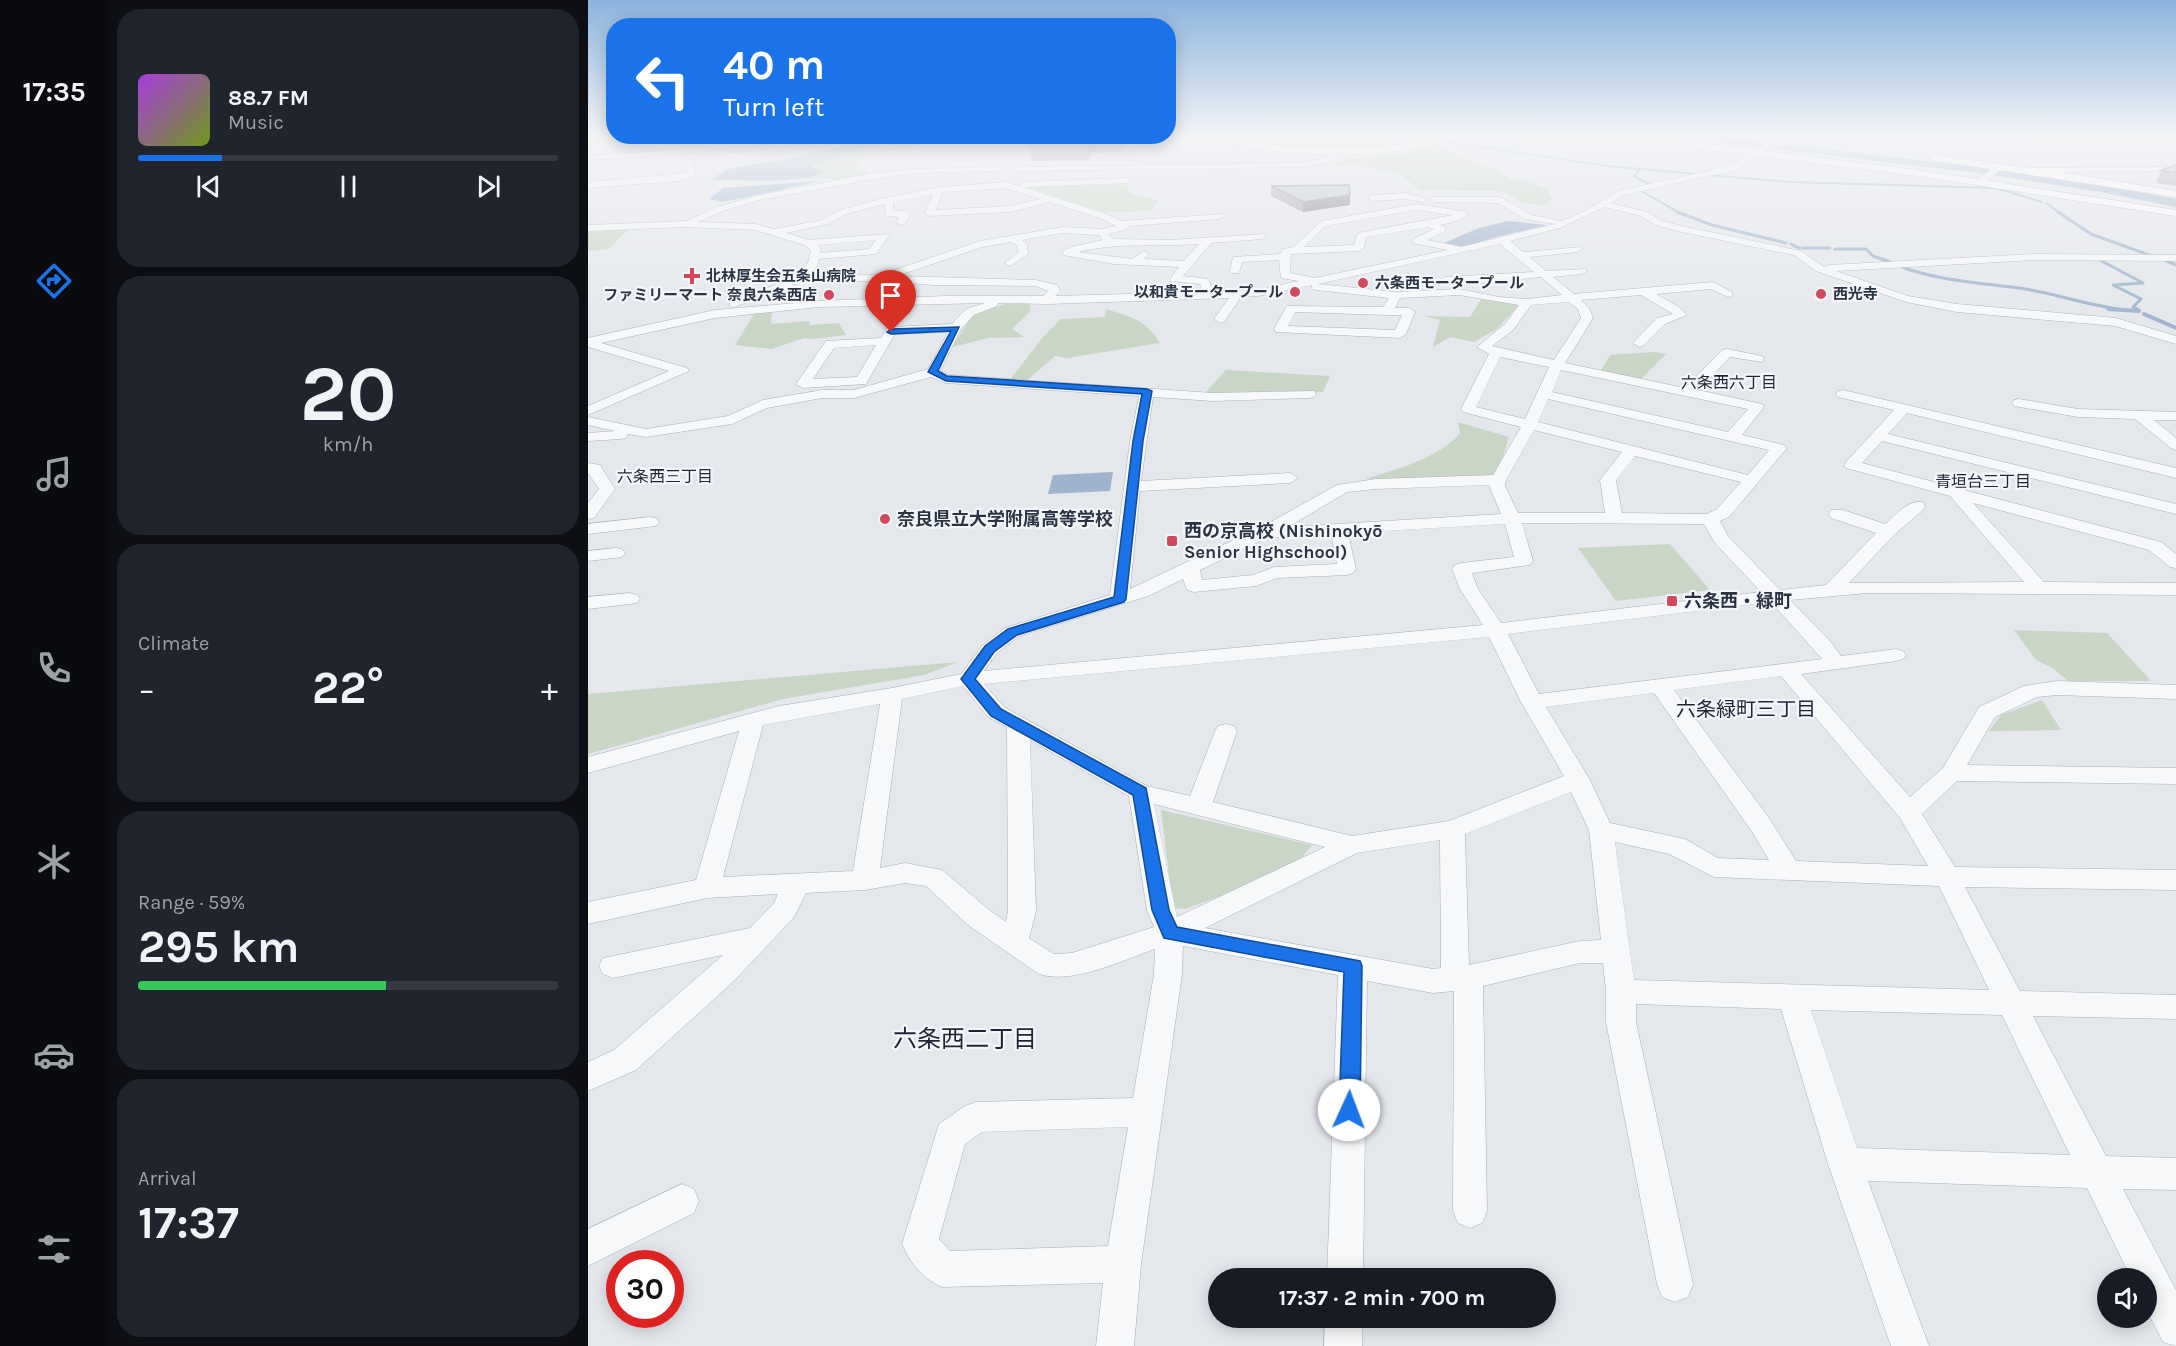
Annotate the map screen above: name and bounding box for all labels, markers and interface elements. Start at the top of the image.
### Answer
text: 40 m [723,40,825,90]
icon: left [624,42,702,120]
text: 17:35 [23,76,85,108]
text: 88.7 FM [228,85,309,111]
text: Turn left [723,91,824,123]
text: Music [228,111,284,134]
icon: previous [192,170,225,203]
icon: pause [332,170,365,203]
icon: next [472,170,505,203]
icon: directions [33,260,75,302]
marker: 北林厚生会五条山病院 [683,267,701,285]
place label: 北林厚生会五条山病院 [706,267,856,285]
pin [865,270,916,332]
place label: 六条西モータープール [1375,274,1524,292]
marker: 六条西モータープール [1356,276,1370,290]
icon: arrive [874,279,907,312]
place label: 以和貴モータープール [1134,283,1283,301]
marker: 以和貴モータープール [1288,285,1302,299]
place label: 西光寺 [1833,285,1878,303]
place label: ファミリーマート 奈良六条西店 [603,286,817,304]
marker: 西光寺 [1814,287,1828,301]
marker: ファミリーマート 奈良六条西店 [822,288,836,302]
text: 20 [300,348,396,440]
district label: 六条西六丁目 [1681,373,1777,392]
text: km/h [323,433,373,456]
icon: music [33,453,75,495]
district label: 六条西三丁目 [617,467,713,486]
district label: 青垣台三丁目 [1935,472,2031,491]
place label: 奈良県立大学附属高等学校 [897,508,1113,530]
marker: 奈良県立大学附属高等学校 [878,512,892,526]
place label: 西の京高校 (Nishinokyō Senior Highschool) [1184,520,1382,563]
marker: 西の京高校 (Nishinokyō Senior Highschool) [1165,534,1179,548]
place label: 六条西・緑町 [1684,590,1792,612]
marker: 六条西・緑町 [1665,594,1679,608]
text: Climate [138,632,209,655]
icon: phone [33,647,75,689]
text: 22° [312,662,384,714]
text: − [138,670,155,708]
text: + [541,670,558,708]
district label: 六条緑町三丁目 [1676,698,1816,721]
icon: climate [33,841,75,883]
text: Range · 59% [138,891,245,914]
text: 295 km [138,921,300,973]
district label: 六条西二丁目 [893,1025,1037,1053]
icon: car [33,1034,75,1076]
position arrow [1317,1078,1381,1142]
text: Arrival [138,1167,197,1190]
text: 17:37 [138,1197,239,1249]
icon: filters [33,1228,75,1270]
speed limit sign: 30 [606,1250,684,1328]
map controls [2097,1268,2157,1328]
button: sound [2097,1268,2157,1328]
text: 17:37 · 2 min · 700 m [1279,1285,1485,1311]

